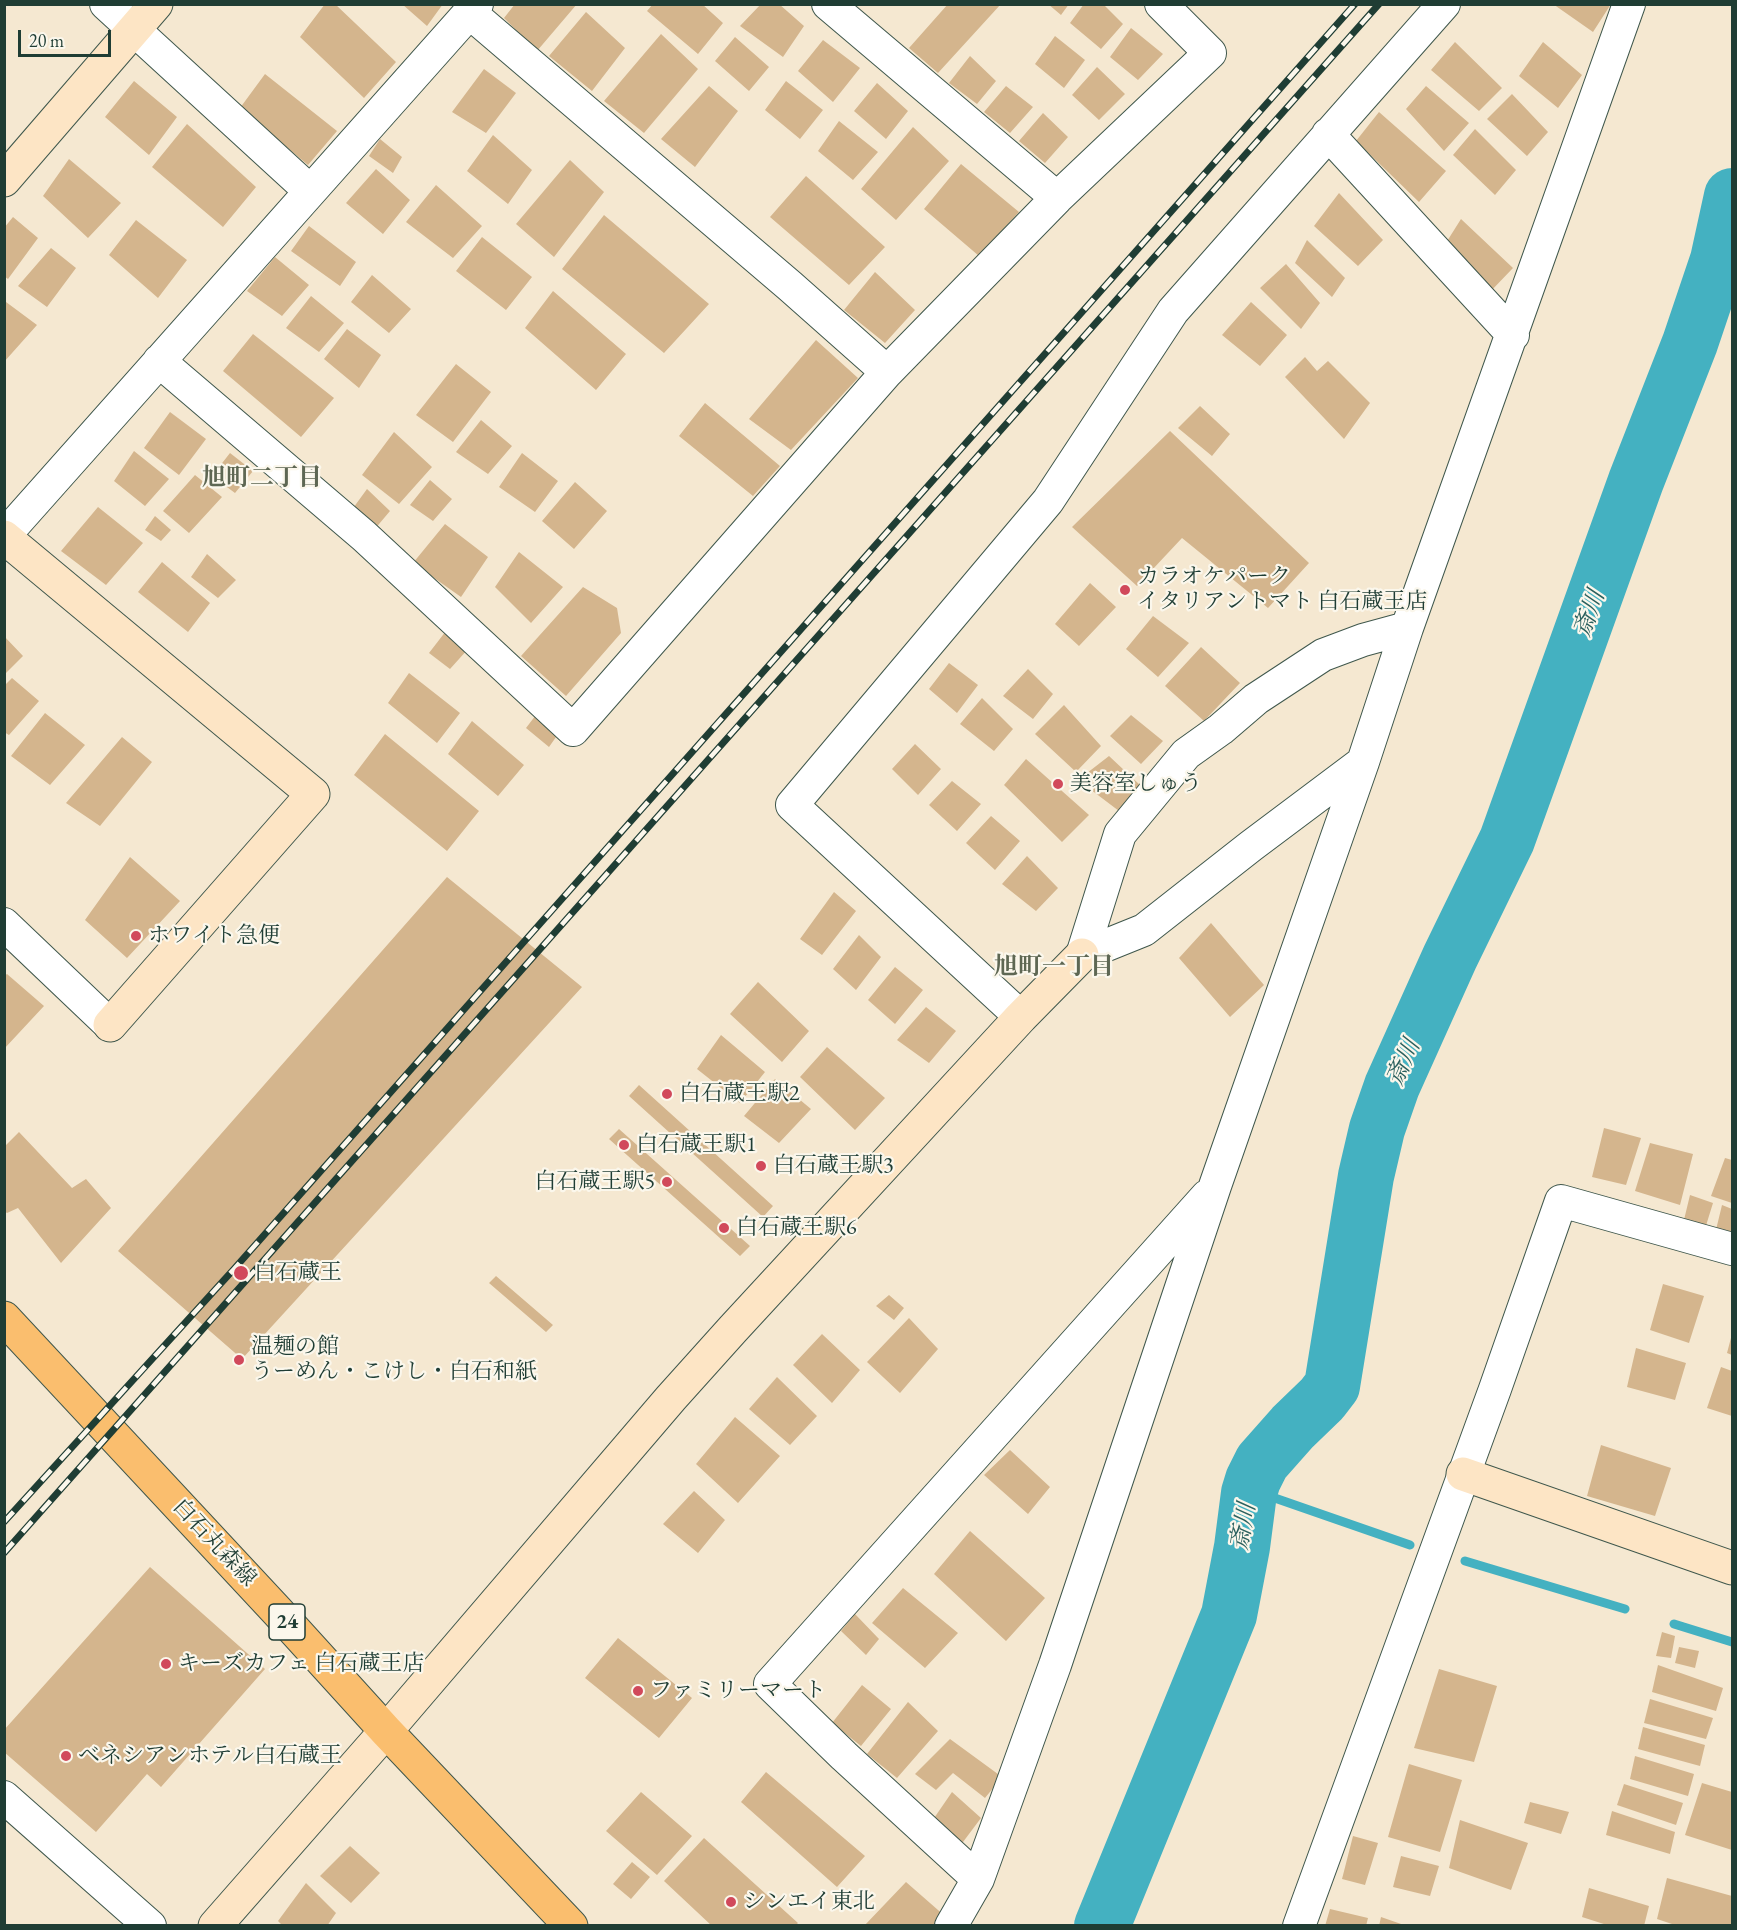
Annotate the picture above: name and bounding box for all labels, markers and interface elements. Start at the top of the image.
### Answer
scale bar [21,18,114,56]
text: 20 m [29,29,64,52]
district label: 旭町二丁目 [202,464,322,492]
place label: カラオケパーク イタリアントマト 白石蔵王店 [1137,564,1427,616]
marker: カラオケパーク イタリアントマト 白石蔵王店 [1118,583,1132,597]
water label: 斎川 [1568,587,1612,641]
place label: 美容室しゅう [1070,771,1202,797]
marker: 美容室しゅう [1051,777,1065,791]
place label: ホワイト急便 [148,923,280,949]
marker: ホワイト急便 [129,929,143,943]
district label: 旭町一丁目 [994,953,1114,981]
water label: 斎川 [1381,1035,1427,1091]
place label: 白石蔵王駅2 [679,1081,800,1107]
marker: 白石蔵王駅2 [660,1087,674,1101]
place label: 白石蔵王駅1 [636,1132,757,1158]
marker: 白石蔵王駅1 [617,1138,631,1152]
place label: 白石蔵王駅3 [773,1153,894,1179]
marker: 白石蔵王駅3 [754,1159,768,1173]
place label: 白石蔵王駅5 [534,1169,655,1195]
marker: 白石蔵王駅5 [660,1175,674,1189]
place label: 白石蔵王駅6 [736,1215,857,1241]
marker: 白石蔵王駅6 [717,1221,731,1235]
place label: 白石蔵王 [254,1260,342,1286]
marker: 白石蔵王 [232,1264,250,1282]
place label: 温麺の館 うーめん・こけし・白石和紙 [251,1334,537,1386]
marker: 温麺の館 うーめん・こけし・白石和紙 [232,1353,246,1367]
street label: 白石丸森線 [167,1494,261,1592]
water label: 斎川 [1226,1501,1262,1553]
road number: 24 [269,1604,305,1640]
place label: キーズカフェ 白石蔵王店 [178,1651,424,1677]
marker: キーズカフェ 白石蔵王店 [159,1657,173,1671]
place label: ファミリーマート [650,1678,826,1704]
marker: ファミリーマート [631,1684,645,1698]
place label: ベネシアンホテル白石蔵王 [78,1743,342,1769]
marker: ベネシアンホテル白石蔵王 [59,1749,73,1763]
place label: シンエイ東北 [743,1889,875,1915]
marker: シンエイ東北 [724,1895,738,1909]

